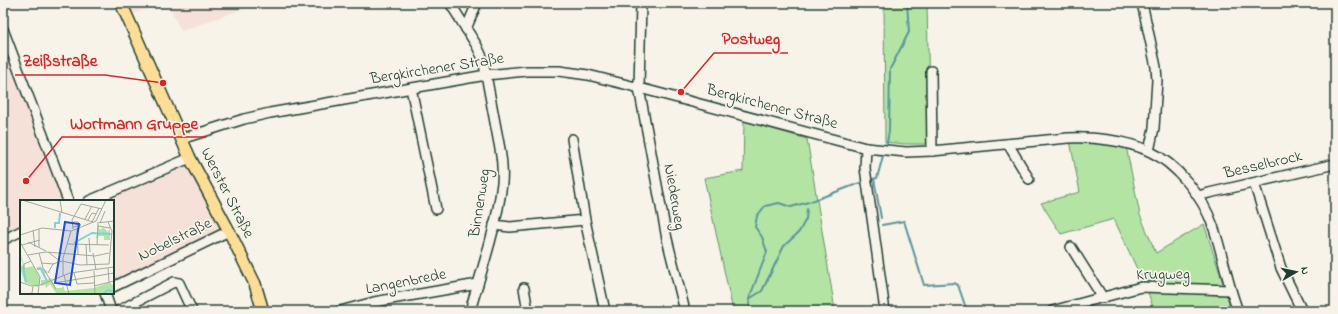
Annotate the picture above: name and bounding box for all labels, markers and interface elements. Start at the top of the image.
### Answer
callout: Postweg [714,24,788,53]
text: Postweg [722,27,781,54]
callout: Zeißstraße [15,46,105,75]
street label: Bergkirchener Straße [367,46,506,92]
text: Zeißstraße [23,49,99,74]
street label: Bergkirchener Straße [703,78,841,136]
callout: Wortmann Gruppe [62,108,206,137]
text: Wortmann Gruppe [70,112,199,137]
street label: Werster Straße [194,143,261,243]
street label: Besselbrock [1220,144,1306,186]
street label: Niederweg [656,162,692,232]
street label: Binnenweg [463,167,497,240]
inset map [20,200,114,294]
street label: Nobelstraße [134,211,217,268]
north arrow [1276,252,1316,292]
street label: Langenbrede [364,262,449,302]
street label: Krugweg [1136,263,1190,287]
text: N [1296,266,1313,276]

